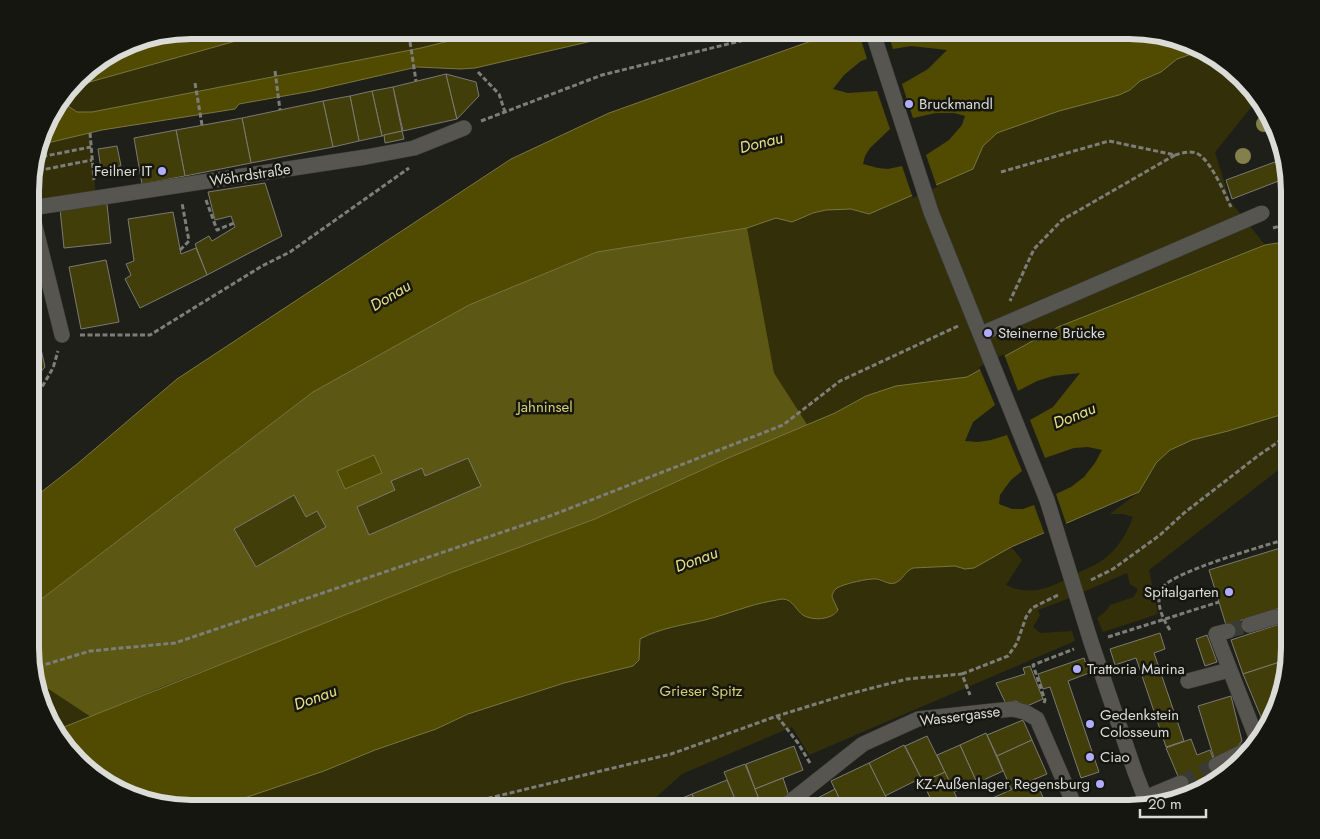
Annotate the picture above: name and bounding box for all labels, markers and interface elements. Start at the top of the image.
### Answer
place label: Bruckmandl [919,93,993,115]
marker: Bruckmandl [903,98,915,110]
water label: Donau [737,126,785,159]
street label: Wöhrdstraße [208,158,292,192]
place label: Feilner IT [94,160,152,182]
marker: Feilner IT [156,165,168,177]
water label: Donau [365,274,415,317]
place label: Steinerne Brücke [998,322,1105,344]
marker: Steinerne Brücke [982,327,994,339]
park label: Jahninsel [515,396,573,418]
water label: Donau [1049,397,1099,434]
water label: Donau [671,541,721,578]
place label: Spitalgarten [1144,581,1219,603]
marker: Spitalgarten [1223,586,1235,598]
place label: Trattoria Marina [1087,658,1185,680]
marker: Trattoria Marina [1071,663,1083,675]
water label: Donau [290,679,340,716]
park label: Grieser Spitz [660,680,743,702]
street label: Wassergasse [919,700,1002,732]
place label: Gedenkstein Colosseum [1100,704,1179,743]
marker: Gedenkstein Colosseum [1084,718,1096,730]
place label: Ciao [1100,746,1130,768]
marker: Ciao [1084,751,1096,763]
place label: KZ-Außenlager Regensburg [916,773,1090,795]
marker: KZ-Außenlager Regensburg [1094,778,1106,790]
scale bar [1140,786,1206,818]
text: 20 m [1148,793,1182,815]

